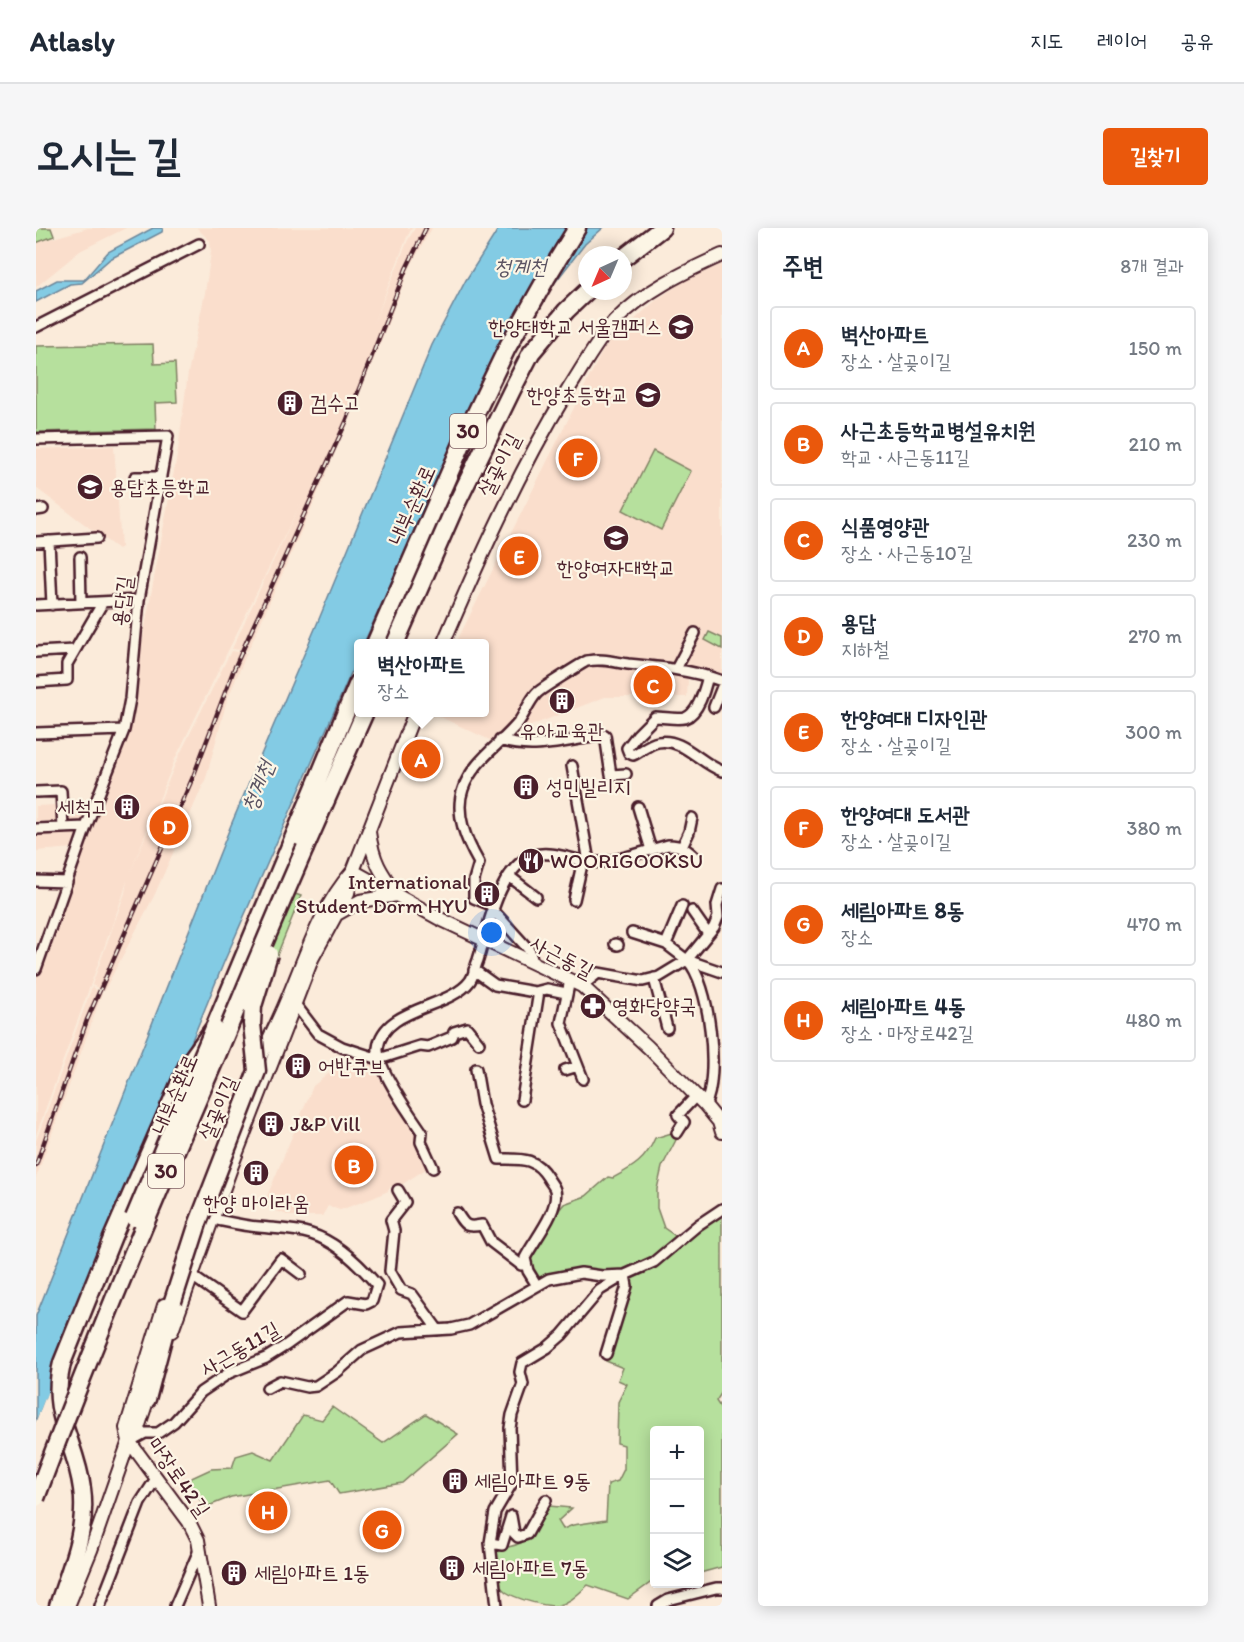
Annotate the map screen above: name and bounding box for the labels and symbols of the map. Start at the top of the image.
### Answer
north arrow [578,246,632,300]
water label: 청계천 [493,253,549,280]
school or university icon: 한양대학교 서울캠퍼스 [666,312,696,342]
place label: 한양대학교 서울캠퍼스 [488,314,662,339]
school or university icon: 한양초등학교 [633,380,663,410]
place label: 한양초등학교 [527,382,628,407]
building icon: 검수고 [275,388,305,418]
place label: 검수고 [310,390,361,415]
road number: 30 [450,414,486,448]
street label: 살곶이길 [472,429,525,501]
pin: F [558,436,598,480]
street label: 내부순환로 [383,461,440,548]
school or university icon: 용답초등학교 [75,472,105,502]
place label: 용답초등학교 [110,474,211,499]
school or university icon: 한양여자대학교 [601,523,631,553]
pin: E [500,534,538,578]
place label: 한양여자대학교 [557,555,675,580]
street label: 용답길 [106,574,137,628]
pin: C [634,662,672,708]
building icon: 유아교육관 [547,686,577,716]
place label: 유아교육관 [520,718,604,743]
pin: A [402,736,440,782]
water label: 청계천 [235,754,281,816]
building icon: 성민빌리지 [511,772,541,802]
place label: 성민빌리지 [546,774,631,799]
building icon: 세척고 [112,792,142,822]
place label: 세척고 [57,794,108,819]
pin: D [150,804,188,848]
restaurant icon: WOORIGOOKSU [516,846,546,876]
place label: WOORIGOOKSU [550,848,703,873]
place label: International Student Dorm HYU [296,869,468,918]
building icon: International Student Dorm HYU [472,879,502,909]
your location [477,918,506,947]
street label: 사근동길 [527,930,598,984]
pharmacy icon: 영화당약국 [578,991,608,1021]
place label: 영화당약국 [612,993,697,1018]
street label: 내부순환로 [147,1050,203,1138]
building icon: 어반큐브 [283,1051,313,1081]
place label: 어반큐브 [318,1053,386,1078]
street label: 살곶이길 [193,1072,242,1144]
building icon: J&P Vill [256,1109,286,1139]
place label: J&P Vill [290,1111,360,1136]
pin: B [334,1142,374,1188]
road number: 30 [148,1154,184,1188]
building icon: 한양 마이라움 [241,1158,271,1188]
place label: 한양 마이라움 [203,1190,309,1215]
street label: 사근동11길 [196,1316,284,1381]
street label: 마장로42길 [143,1432,216,1521]
building icon: 세림아파트 9동 [440,1466,470,1496]
place label: 세림아파트 9동 [474,1468,591,1493]
pin: H [248,1488,288,1534]
pin: G [362,1508,402,1552]
building icon: 세림아파트 7동 [437,1553,467,1583]
place label: 세림아파트 7동 [472,1555,589,1580]
building icon: 세림아파트 1동 [219,1558,249,1588]
place label: 세림아파트 1동 [254,1560,370,1585]

